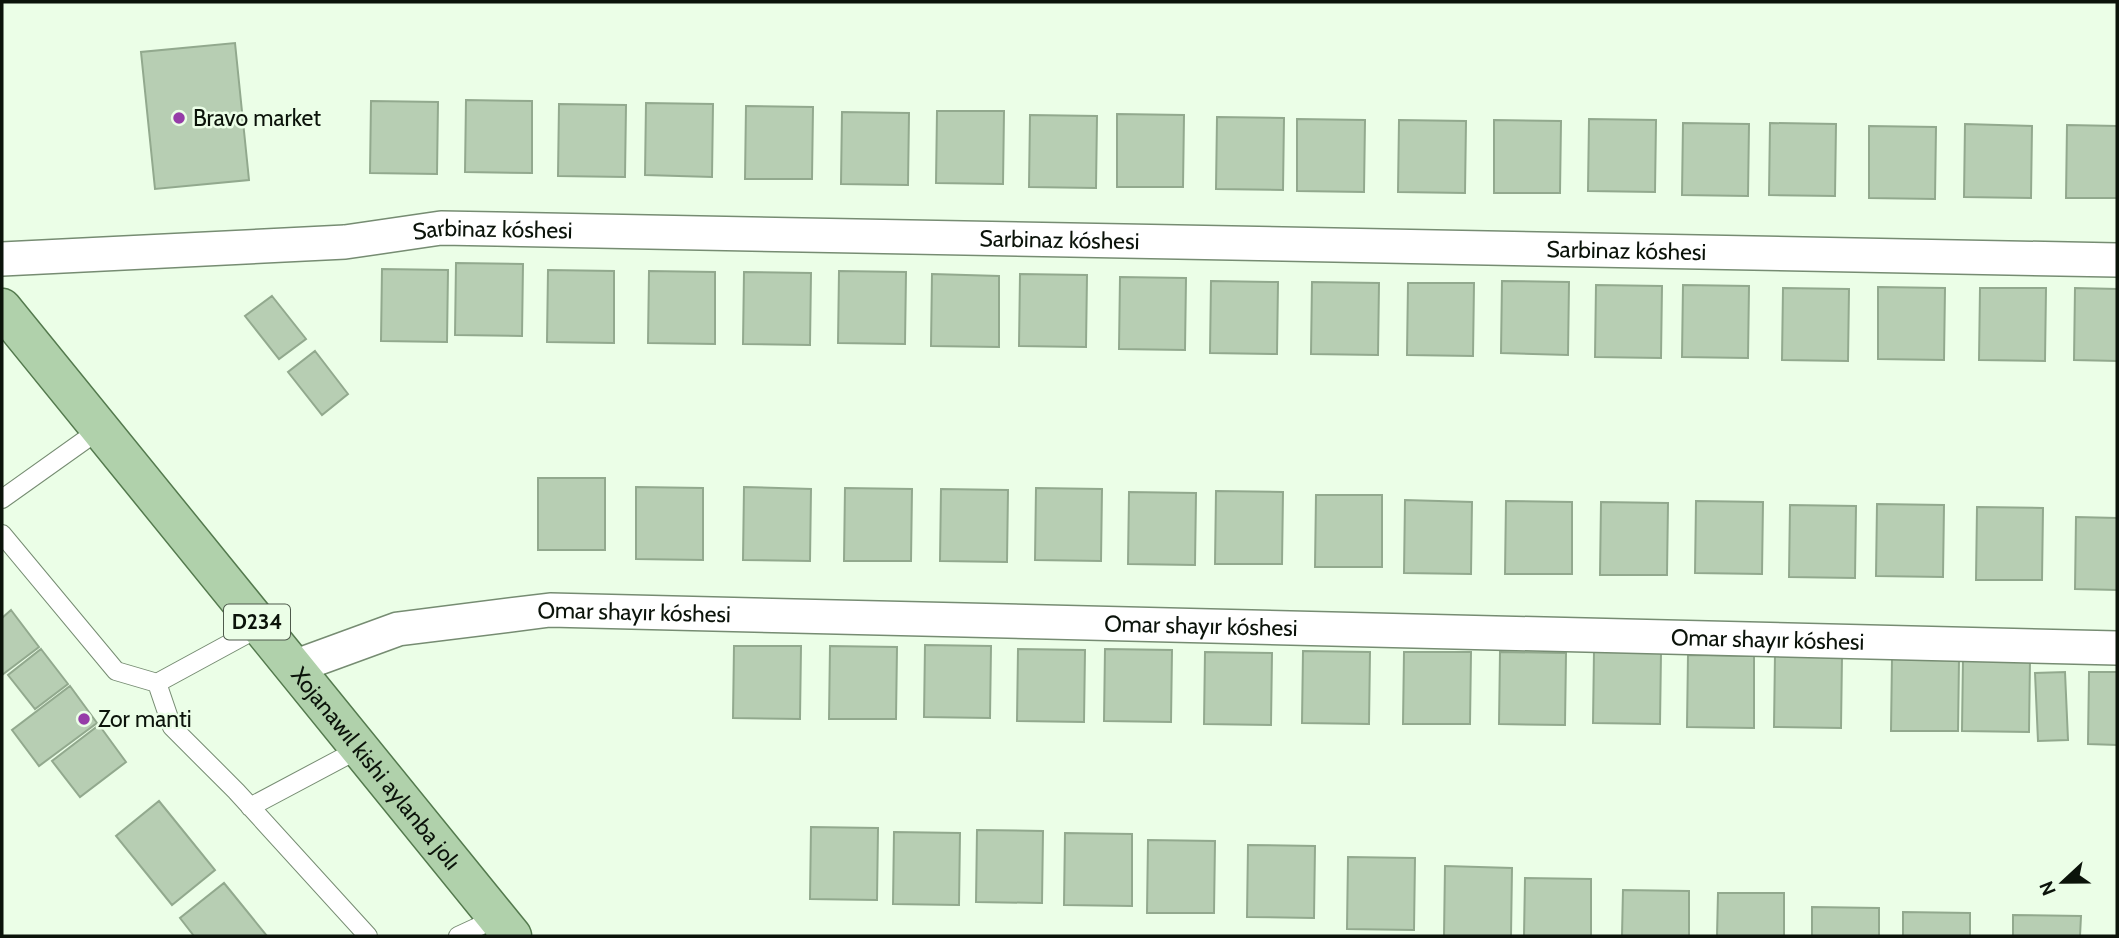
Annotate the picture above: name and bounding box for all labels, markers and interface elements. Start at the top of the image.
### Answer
place label: Bravo market [193,104,321,132]
marker: Bravo market [171,110,187,126]
street label: Sarbinaz kóshesi [411,214,573,246]
street label: Sarbinaz kóshesi [979,224,1140,255]
street label: Sarbinaz kóshesi [1546,235,1707,266]
street label: Omar shayır kóshesi [536,595,731,628]
road number: D234 [224,604,290,640]
street label: Omar shayır kóshesi [1104,609,1298,642]
street label: Omar shayır kóshesi [1671,623,1865,656]
street label: Xojanawıl kishi aylanba jolı [285,661,466,875]
place label: Zor manti [98,705,192,733]
marker: Zor manti [76,711,92,727]
north arrow [2028,847,2098,917]
text: N [2035,878,2061,899]

